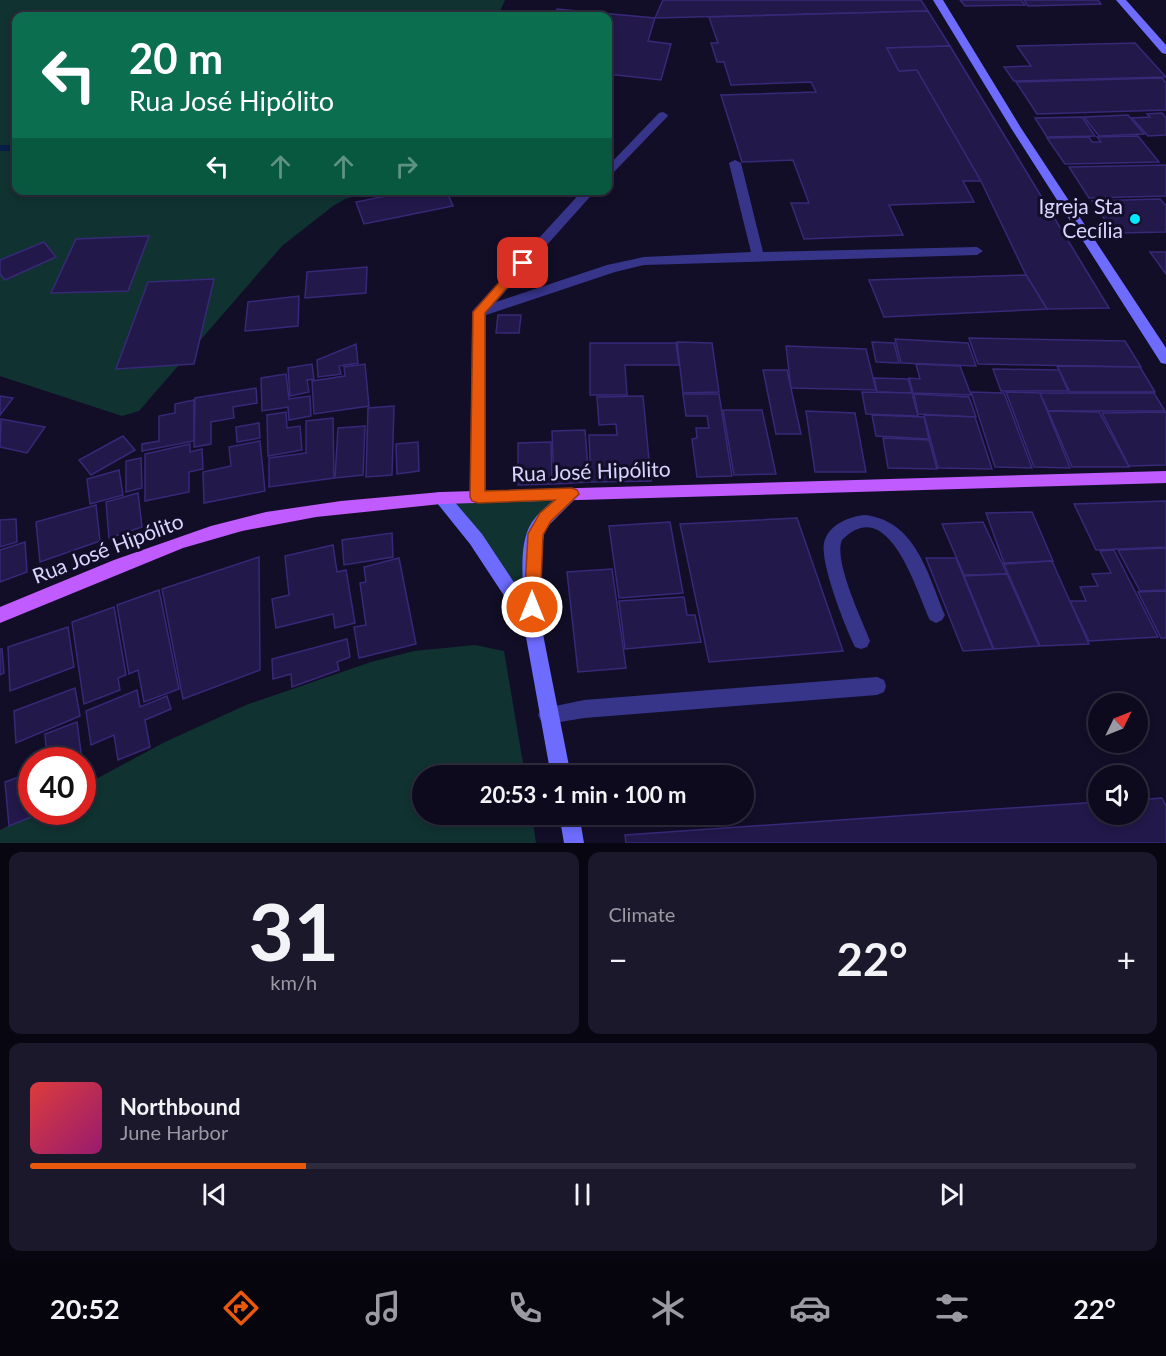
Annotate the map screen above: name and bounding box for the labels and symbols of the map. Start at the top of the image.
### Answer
place label: Igreja Sta Cecília [1039,193,1123,242]
marker: Igreja Sta Cecília [1128,212,1142,226]
pin [497,237,548,288]
street label: Rua José Hipólito [511,455,671,486]
street label: Rua José Hipólito [28,507,187,588]
position arrow [500,575,564,639]
north arrow [1088,693,1148,753]
speed limit sign: 40 [18,747,96,825]

